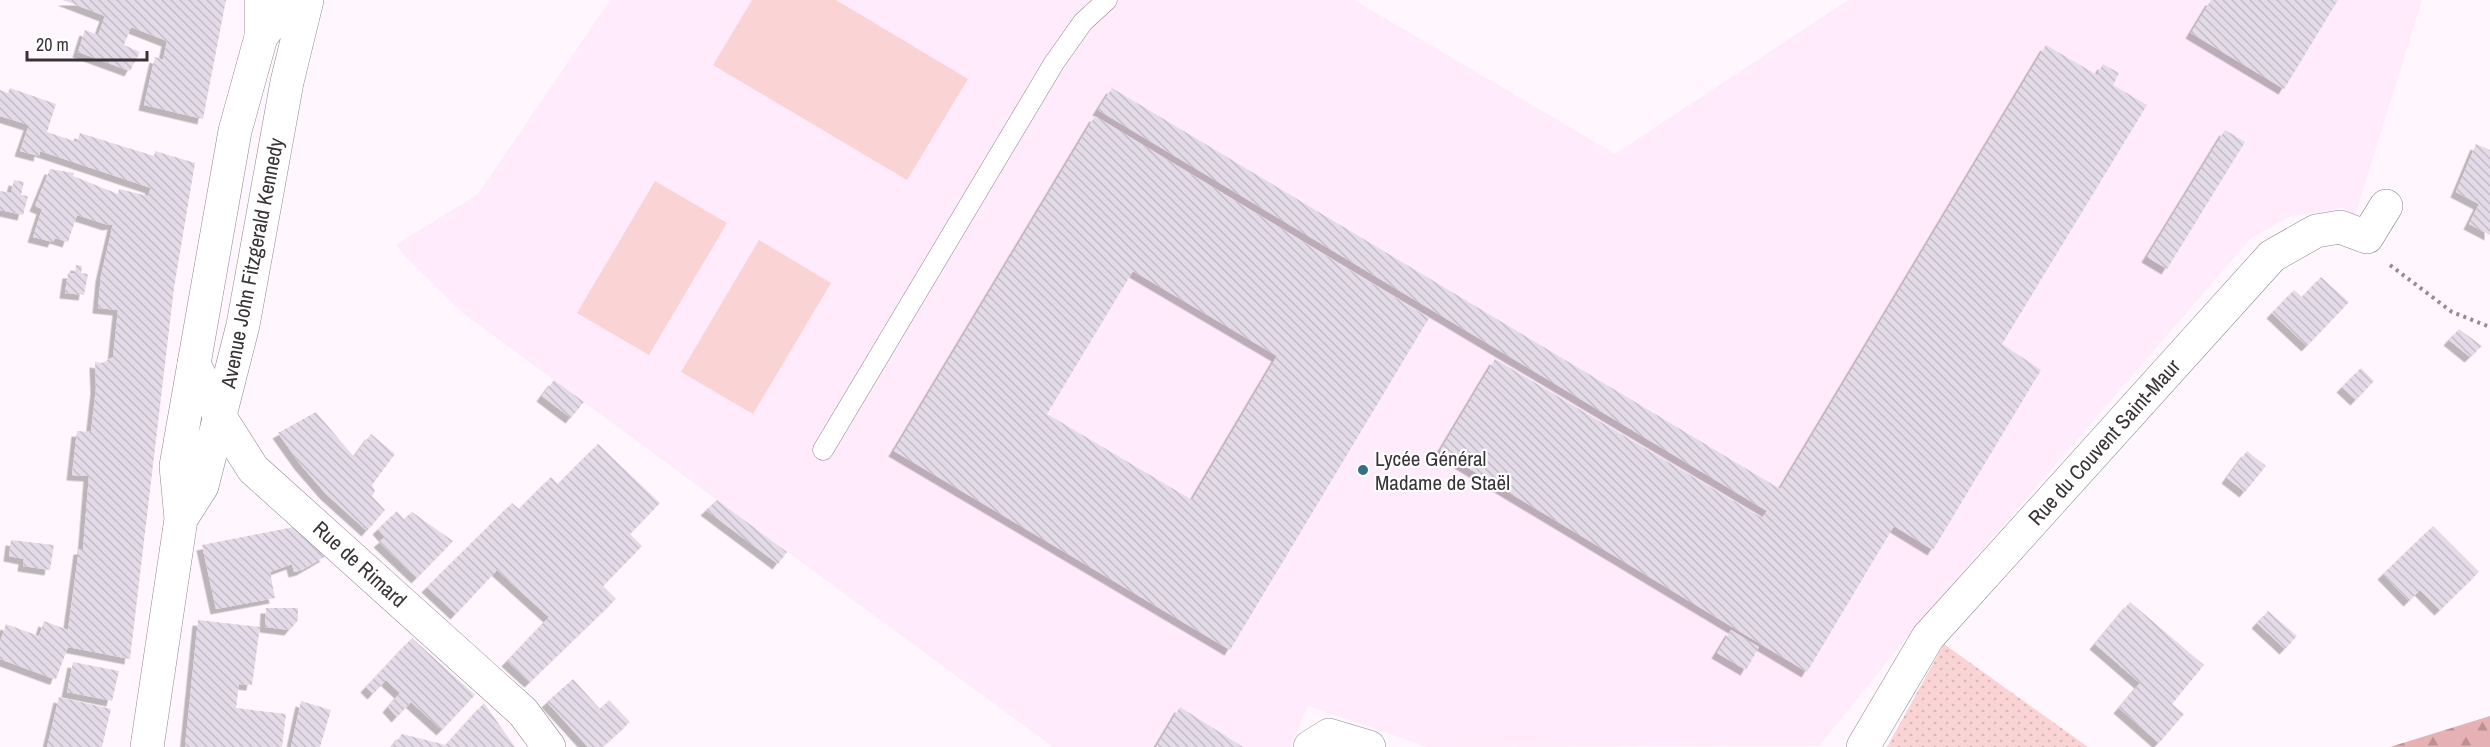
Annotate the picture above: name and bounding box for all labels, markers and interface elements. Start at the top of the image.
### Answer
scale bar [27,24,147,62]
text: 20 m [36,32,69,57]
street label: Avenue John Fitzgerald Kennedy [213,135,291,392]
street label: Rue du Couvent Saint-Maur [2021,352,2187,531]
place label: Lycée Général Madame de Staël [1375,444,1510,497]
marker: Lycée Général Madame de Staël [1356,463,1370,477]
street label: Rue de Rimard [307,514,413,614]

